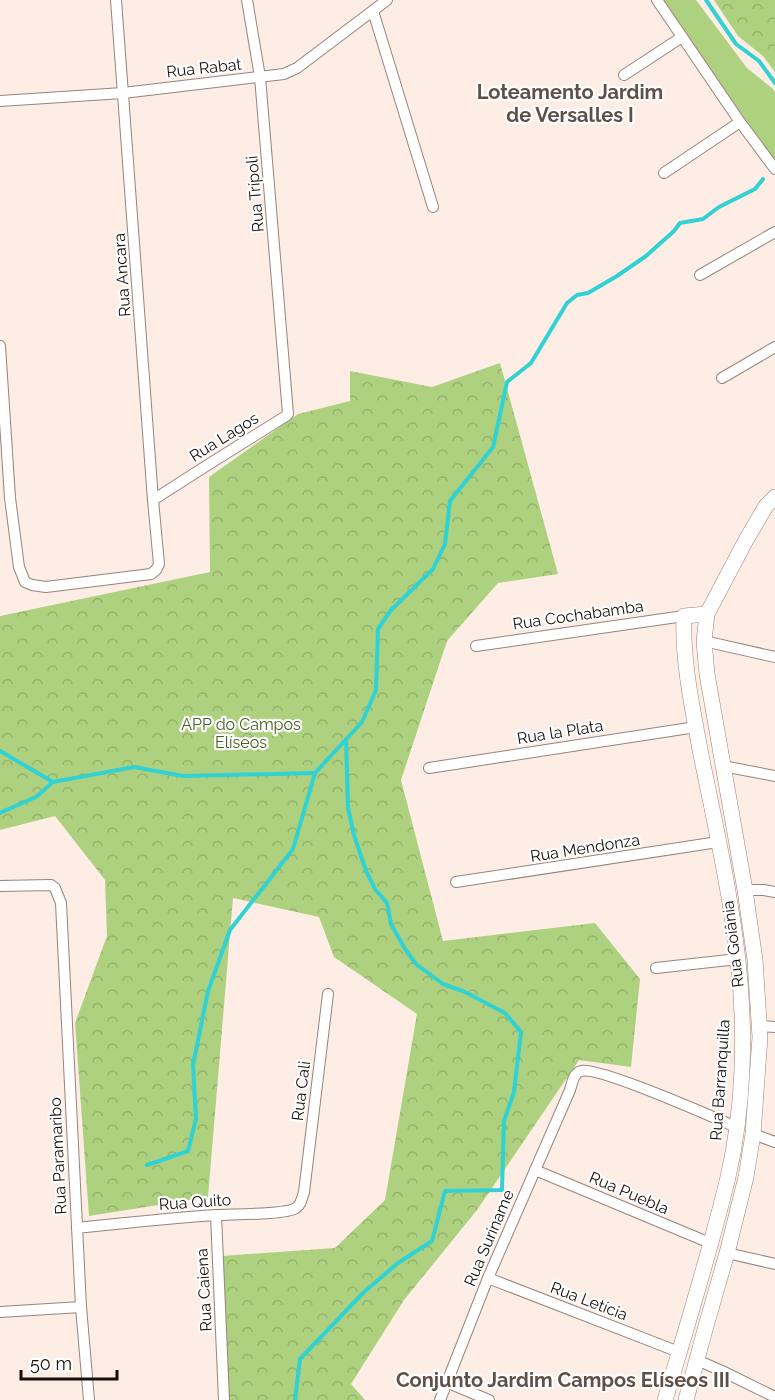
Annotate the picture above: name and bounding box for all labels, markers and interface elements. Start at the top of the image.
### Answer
street label: Rua Rabat [165,55,243,81]
district label: Loteamento Jardim de Versalles I [477,80,663,127]
street label: Rua Trípoli [242,155,268,233]
street label: Rua Ancara [110,232,134,318]
street label: Rua Lagos [186,408,262,466]
street label: Rua Cochabamba [511,596,645,634]
park label: APP do Campos Elíseos [181,715,301,752]
street label: Rua la Plata [516,716,604,748]
street label: Rua Mendonza [529,830,641,866]
street label: Rua Goiânia [718,899,748,989]
street label: Rua Barranquilla [706,1019,734,1141]
street label: Rua Cali [288,1060,314,1122]
street label: Rua Paramaribo [45,1097,71,1215]
street label: Rua Puebla [586,1168,672,1218]
street label: Rua Suriname [460,1187,518,1289]
street label: Rua Quito [158,1190,232,1214]
street label: Rua Caiena [192,1248,216,1332]
street label: Rua Letícia [548,1278,630,1324]
scale bar [21,1343,117,1381]
text: 50 m [30,1353,72,1374]
district label: Conjunto Jardim Campos Elíseos III [396,1368,730,1392]

